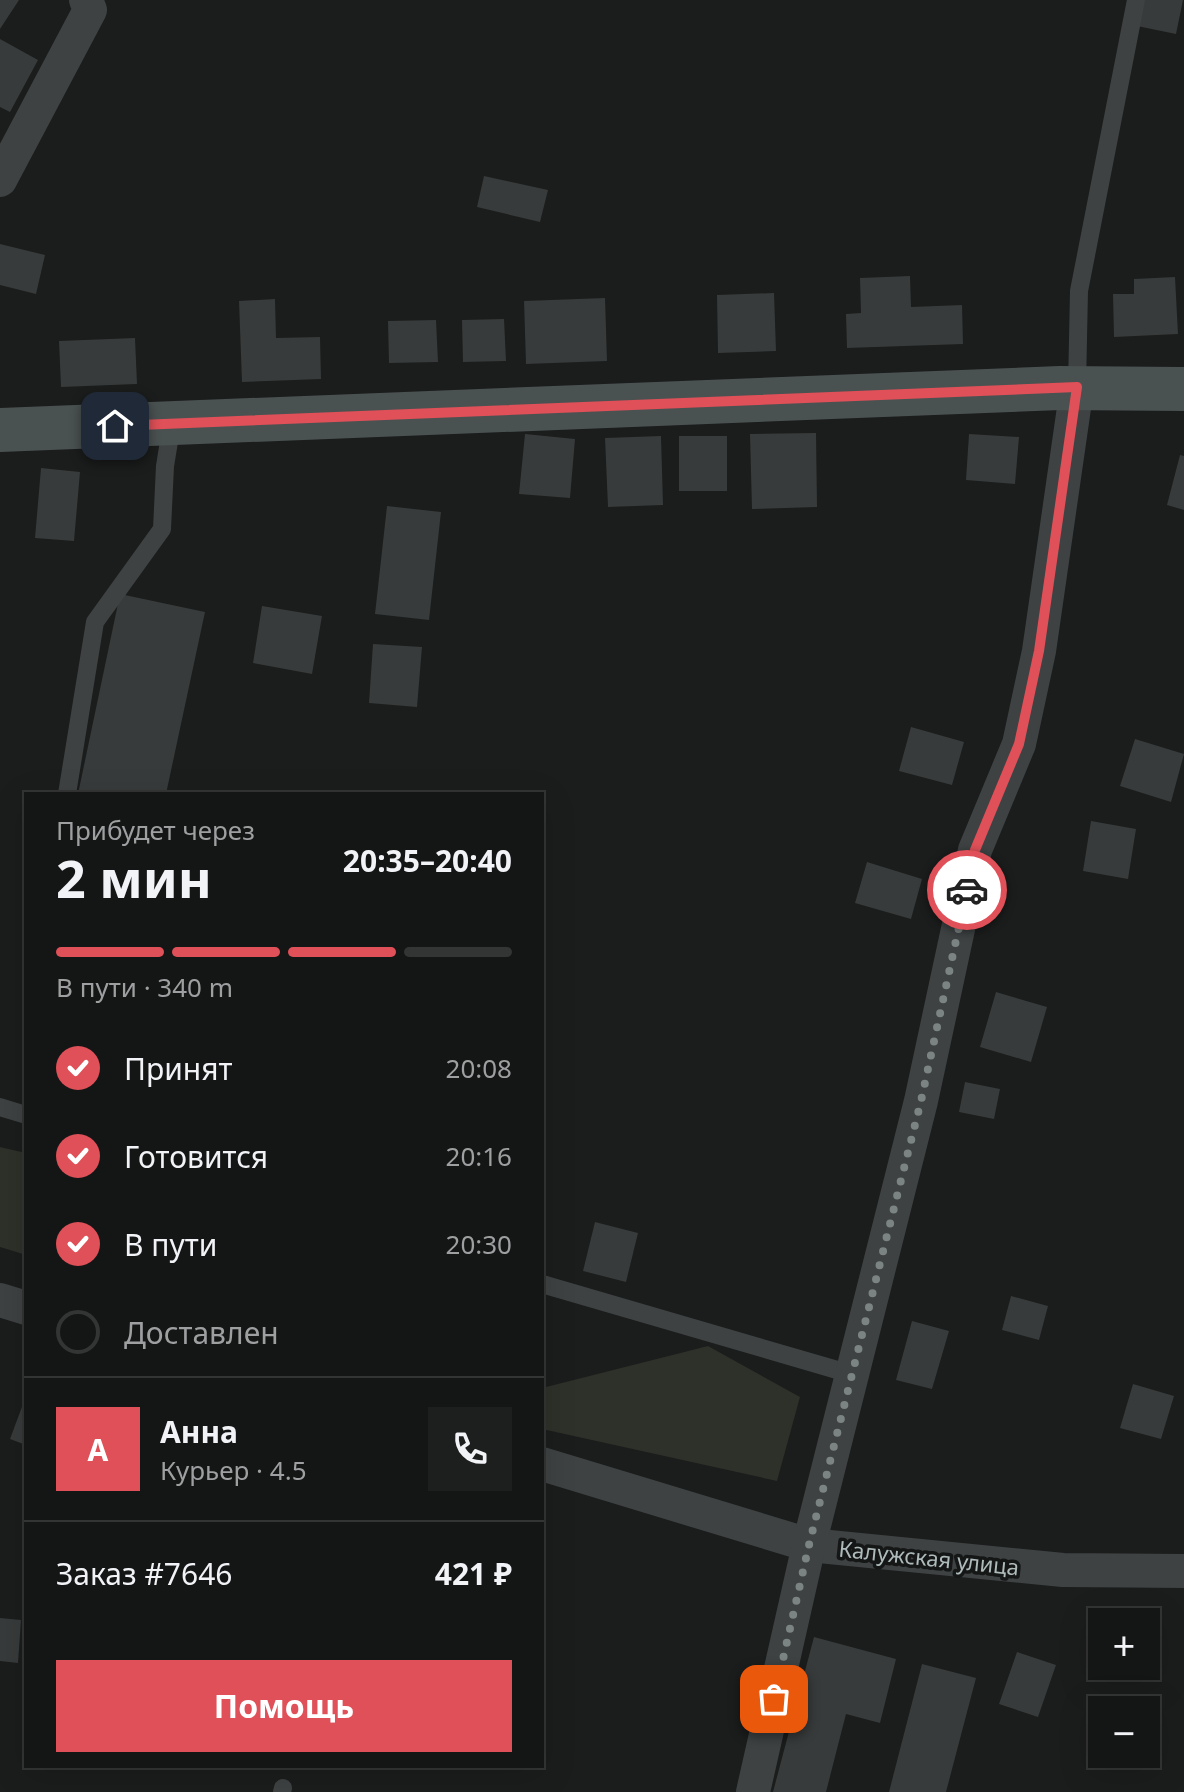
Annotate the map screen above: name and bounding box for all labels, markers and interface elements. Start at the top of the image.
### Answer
pin [81,392,149,460]
icon: home [93,404,137,448]
text: Прибудет через [56,812,255,848]
text: 20:35–20:40 [343,840,512,881]
text: 2 мин [56,842,212,913]
courier [927,850,1007,930]
icon: car [945,868,989,912]
text: В пути · 340 m [56,969,233,1005]
icon: check [56,1046,100,1090]
text: Принят [124,1048,233,1089]
text: 20:08 [446,1050,512,1086]
icon: check [56,1134,100,1178]
text: Готовится [124,1136,268,1177]
text: 20:16 [446,1138,512,1174]
icon: check [56,1222,100,1266]
text: В пути [124,1224,217,1265]
text: 20:30 [446,1226,512,1262]
text: Доставлен [124,1312,279,1353]
button: phone [428,1407,512,1491]
text: Анна [160,1411,238,1452]
text: А [88,1429,108,1470]
text: Курьер · 4.5 [160,1452,307,1488]
street label: Калужская улица [837,1533,1021,1581]
text: Заказ #7646 [56,1553,232,1594]
text: 421 ₽ [435,1553,512,1594]
map controls [1088,1608,1160,1768]
button: + [1088,1608,1160,1680]
button: Помощь [56,1660,512,1752]
pin [740,1665,808,1733]
icon: bag [752,1677,796,1721]
button: − [1088,1696,1160,1768]

